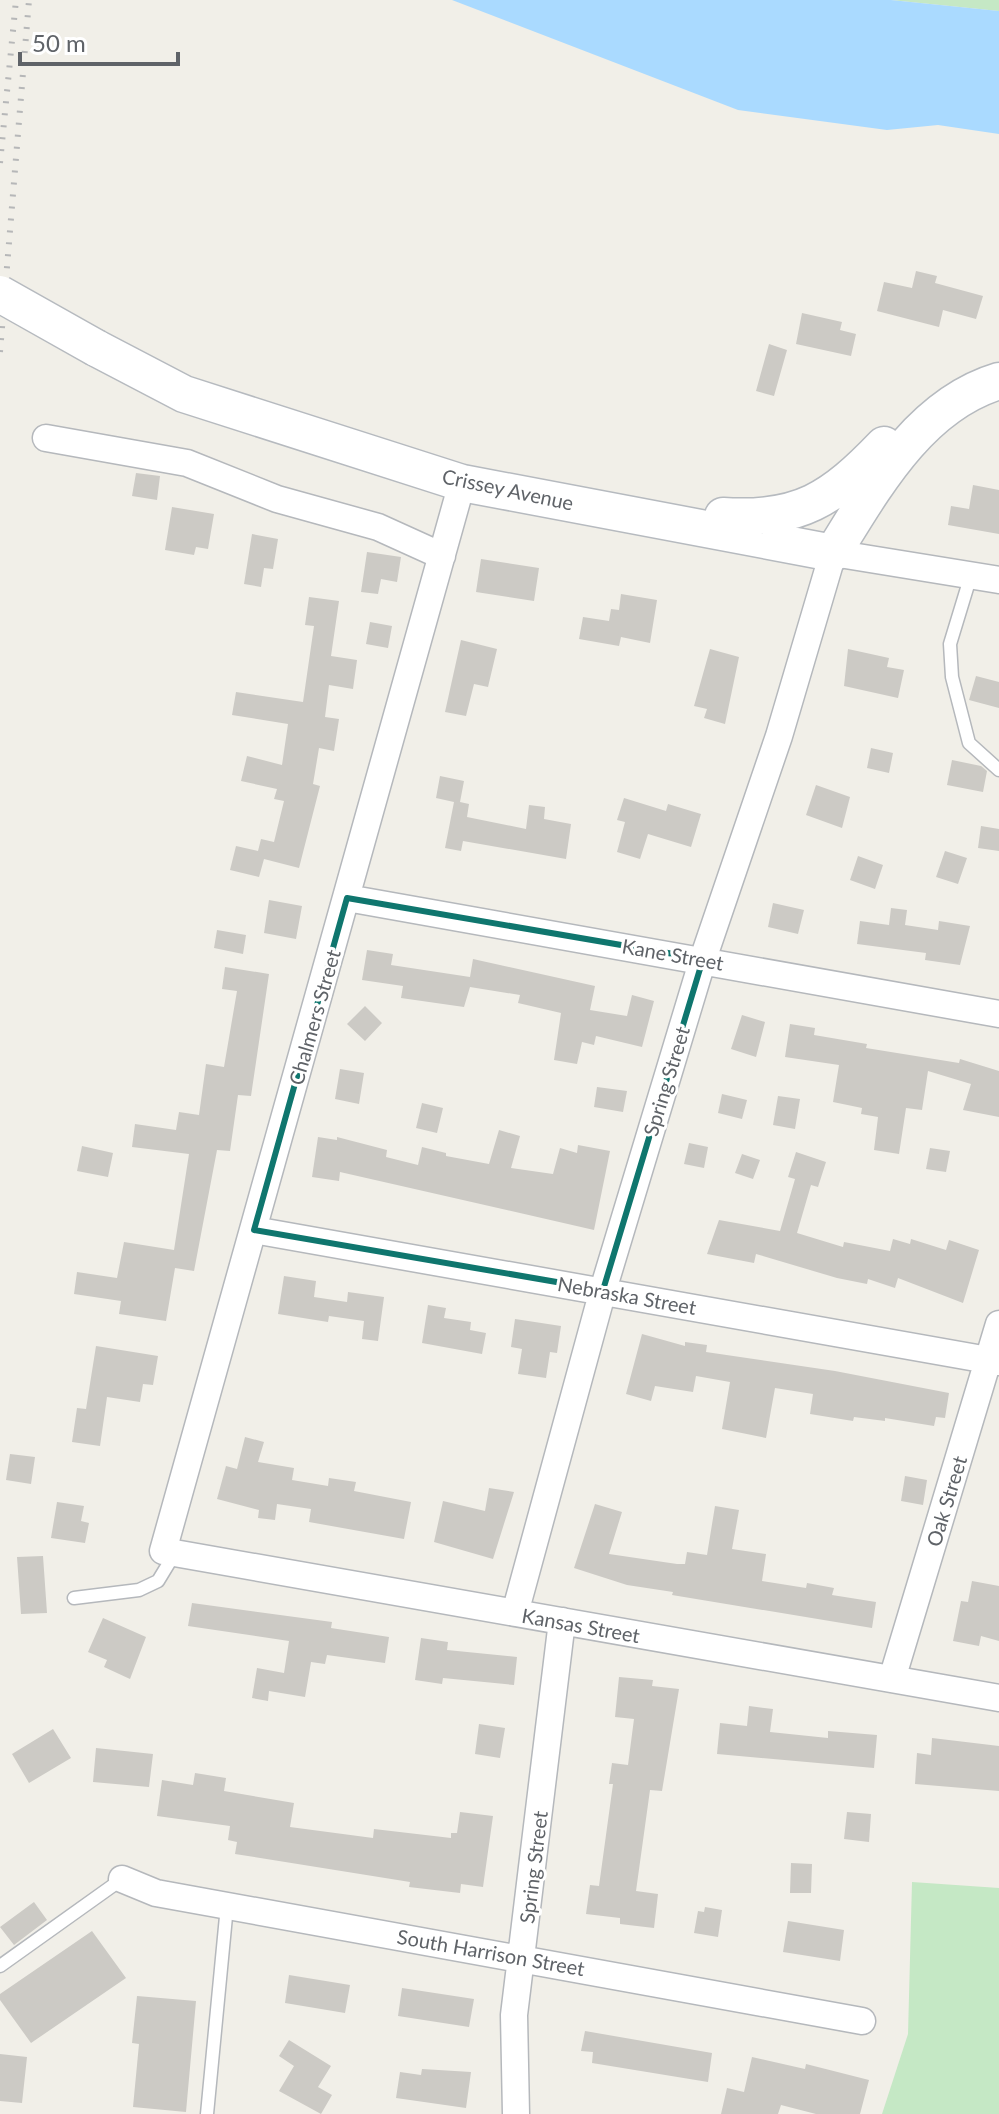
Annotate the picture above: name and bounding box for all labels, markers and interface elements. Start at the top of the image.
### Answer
scale bar [20,16,178,66]
text: 50 m [32,28,86,57]
street label: Crissey Avenue [440,463,576,515]
street label: Kane Street [620,933,726,975]
street label: Chalmers Street [283,946,345,1088]
street label: Spring Street [638,1023,694,1139]
street label: Nebraska Street [556,1271,698,1319]
street label: Oak Street [921,1453,971,1549]
street label: Kansas Street [520,1603,642,1647]
street label: Spring Street [514,1809,552,1925]
street label: South Harrison Street [395,1924,587,1980]

